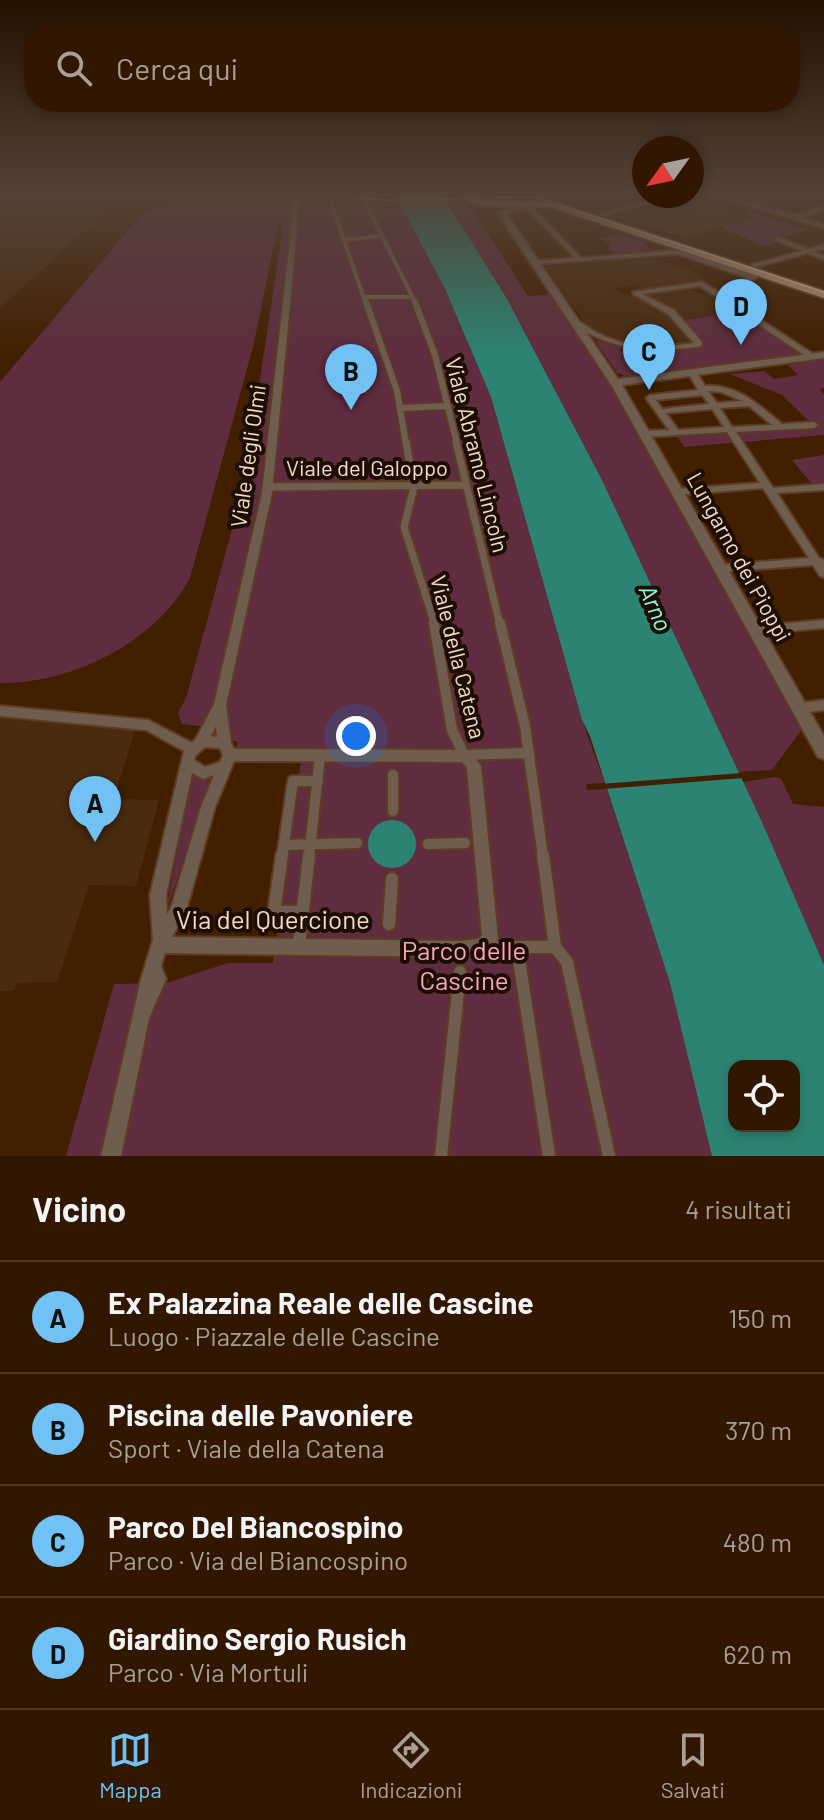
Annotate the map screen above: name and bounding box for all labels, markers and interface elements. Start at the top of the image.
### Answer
search box [24,24,800,112]
icon: search [52,46,96,90]
text: Cerca qui [116,50,238,86]
north arrow [632,136,704,208]
pin: D [715,279,767,345]
pin: C [623,324,675,390]
pin: B [325,344,377,410]
street label: Viale Abramo Lincoln [441,355,515,555]
street label: Viale degli Olmi [224,383,270,529]
street label: Viale del Galoppo [286,454,448,480]
street label: Lungarno dei Pioppi [683,467,797,646]
street label: Viale della Catena [426,572,492,741]
water label: Arno [634,580,679,635]
your location [336,716,376,756]
pin: A [69,776,121,842]
street label: Via del Quercione [176,903,370,934]
park label: Parco delle Cascine [402,934,526,995]
map controls [728,1060,800,1132]
button: locate [728,1060,800,1132]
text: Vicino [32,1188,126,1229]
text: 4 risultati [685,1193,792,1224]
text: Ex Palazzina Reale delle Cascine [108,1284,534,1320]
text: A [49,1302,67,1333]
text: 150 m [728,1302,792,1333]
text: Luogo · Piazzale delle Cascine [108,1320,440,1351]
text: Piscina delle Pavoniere [108,1396,413,1432]
text: B [50,1414,66,1445]
text: 370 m [725,1414,792,1445]
text: Sport · Viale della Catena [108,1432,384,1463]
text: Parco Del Biancospino [108,1508,403,1544]
text: C [50,1526,66,1557]
text: 480 m [723,1526,792,1557]
text: Parco · Via del Biancospino [108,1544,408,1575]
text: Giardino Sergio Rusich [108,1620,407,1656]
text: D [50,1638,66,1669]
text: 620 m [723,1638,792,1669]
text: Parco · Via Mortuli [108,1656,308,1687]
tab: Mappa [99,1728,162,1802]
tab: Indicazioni [360,1728,462,1802]
tab: Salvati [661,1728,725,1802]

